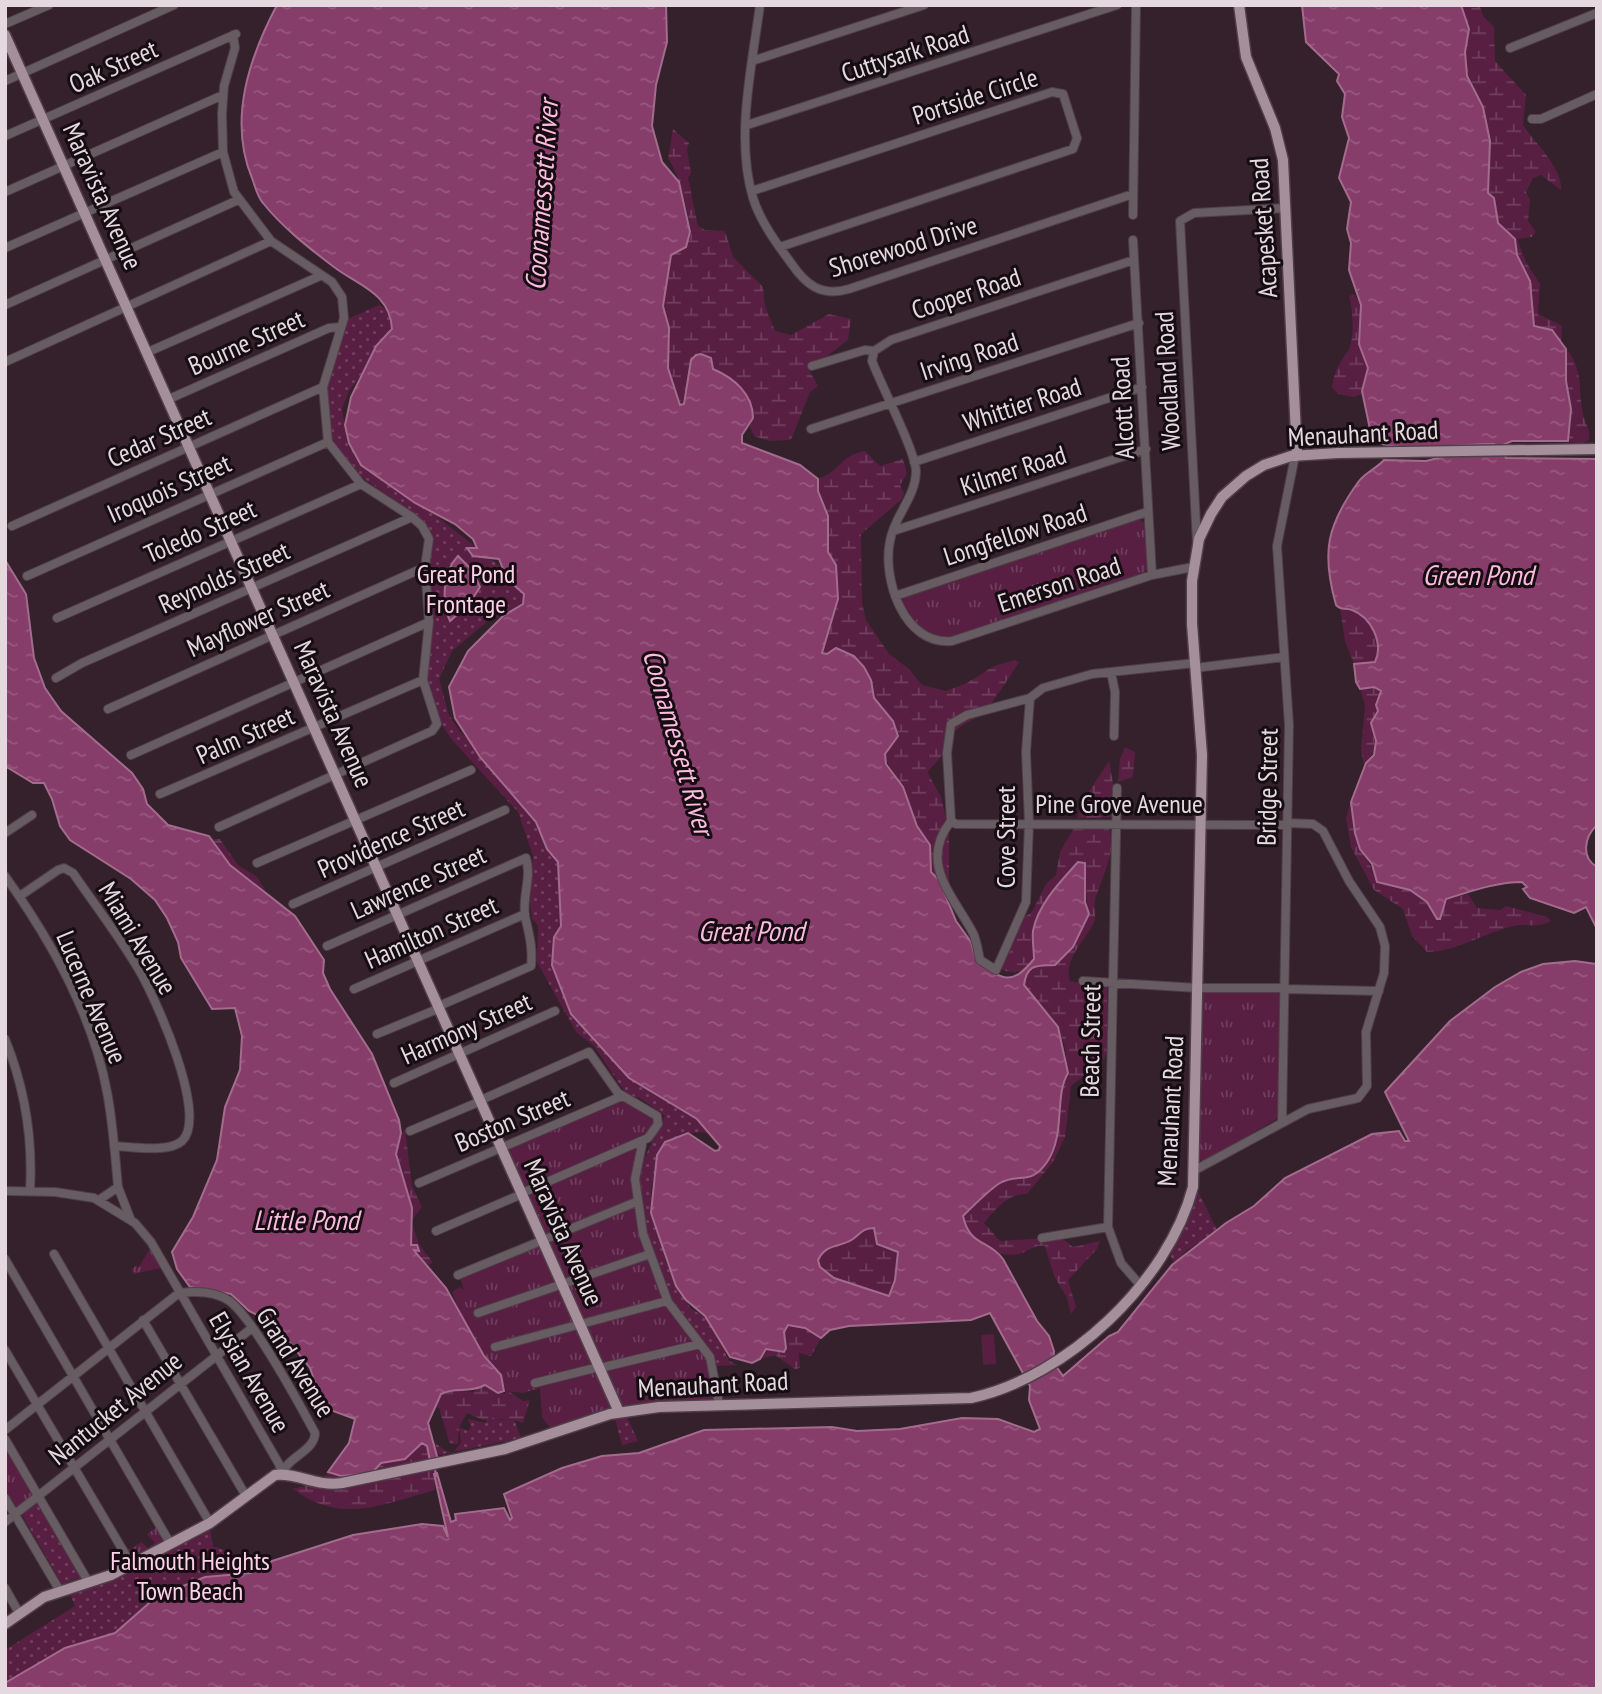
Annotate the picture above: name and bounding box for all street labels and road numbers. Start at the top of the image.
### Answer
street label: Cuttysark Road [837,17,973,89]
street label: Oak Street [64,32,162,100]
street label: Portside Circle [908,60,1042,132]
street label: Maravista Avenue [56,118,150,274]
street label: Acapesket Road [1242,157,1284,299]
street label: Shorewood Drive [825,208,981,284]
street label: Cooper Road [907,260,1025,326]
street label: Bourne Street [183,302,309,382]
street label: Woodland Road [1147,311,1187,451]
street label: Irving Road [916,325,1022,387]
street label: Alcott Road [1103,356,1141,460]
street label: Whittier Road [959,369,1085,439]
street label: Cedar Street [102,400,216,474]
street label: Menauhant Road [1287,413,1439,453]
street label: Kilmer Road [956,437,1070,503]
street label: Iroquois Street [102,446,236,530]
street label: Toledo Street [139,492,261,570]
street label: Longfellow Road [939,495,1091,573]
street label: Reynolds Street [154,534,294,620]
street label: Emerson Road [993,549,1125,619]
street label: Mayflower Street [182,572,334,664]
street label: Maravista Avenue [287,636,381,792]
street label: Palm Street [191,699,299,771]
street label: Bridge Street [1249,728,1285,846]
street label: Cove Street [989,786,1022,888]
street label: Pine Grove Avenue [1035,787,1203,820]
street label: Providence Street [313,791,469,885]
street label: Lawrence Street [345,838,491,926]
street label: Miami Avenue [91,876,185,1000]
street label: Hamilton Street [359,888,503,976]
street label: Lucerne Avenue [49,926,135,1068]
street label: Beach Street [1073,984,1107,1098]
street label: Harmony Street [396,985,536,1071]
street label: Menauhant Road [1150,1035,1190,1187]
street label: Boston Street [450,1081,574,1159]
street label: Maravista Avenue [517,1154,611,1310]
street label: Grand Avenue [249,1301,343,1423]
street label: Elysian Avenue [202,1306,298,1438]
street label: Nantucket Avenue [42,1344,188,1472]
street label: Menauhant Road [637,1364,789,1404]

